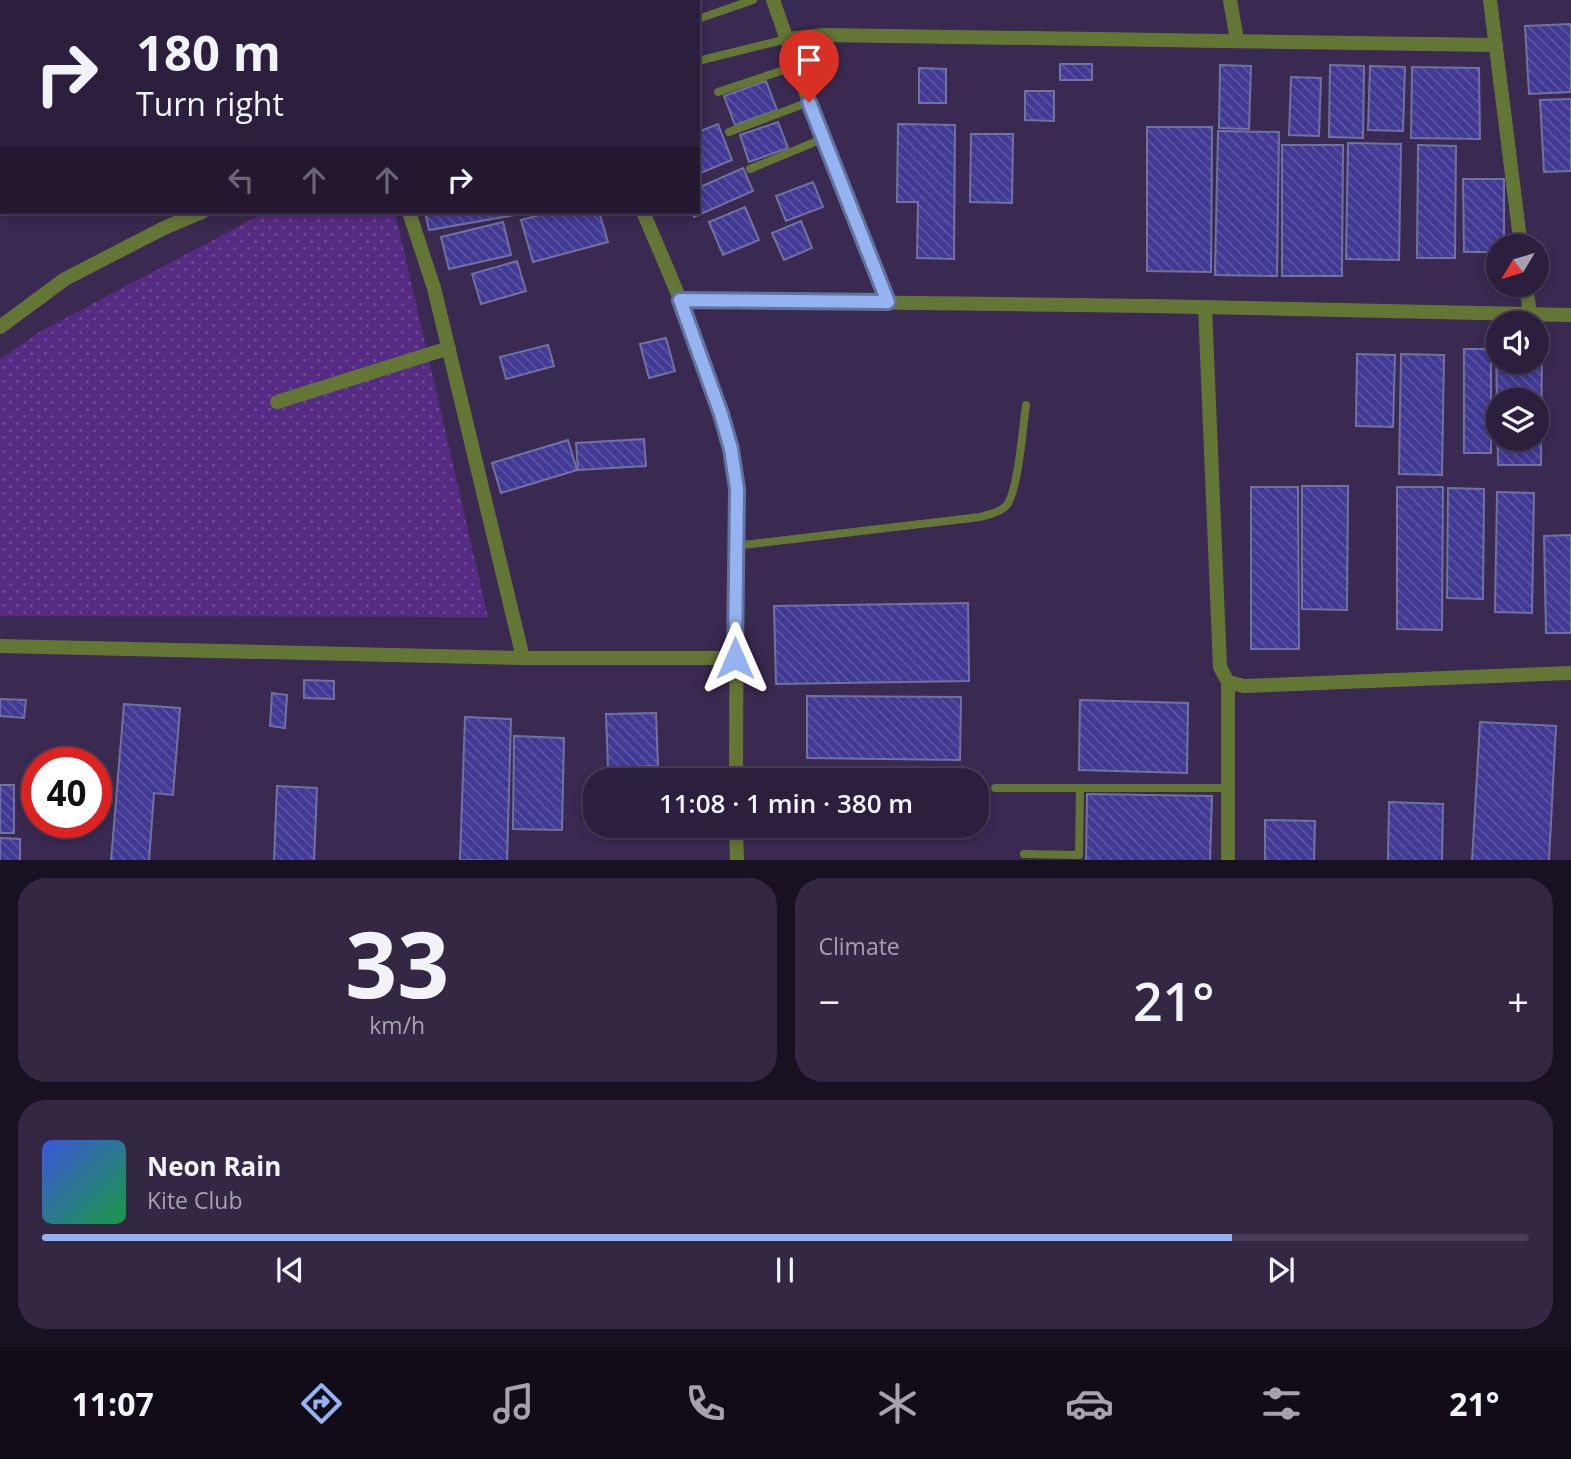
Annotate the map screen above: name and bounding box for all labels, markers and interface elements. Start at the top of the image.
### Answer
text: 180 m [136,19,281,85]
icon: right [21,28,112,119]
pin [779,30,839,102]
icon: arrive [790,41,828,79]
text: Turn right [136,82,284,125]
icon: left [222,161,260,199]
icon: ahead [295,161,333,199]
icon: ahead [368,161,406,199]
icon: right [441,161,479,199]
north arrow [1486,234,1549,298]
map controls [1486,234,1549,451]
button: sound [1486,311,1549,374]
button: layers [1486,388,1549,451]
position arrow [698,621,772,695]
speed limit sign: 40 [21,747,112,838]
text: 11:08 · 1 min · 380 m [659,785,913,821]
text: 33 [345,901,449,1025]
text: Climate [819,930,900,962]
text: 21° [1133,965,1215,1036]
text: − [819,975,840,1027]
text: + [1507,975,1529,1027]
text: km/h [369,1009,425,1041]
text: Neon Rain [147,1148,281,1184]
text: Kite Club [147,1184,242,1216]
icon: previous [271,1251,309,1289]
icon: pause [766,1251,804,1289]
icon: next [1262,1251,1300,1289]
icon: directions [297,1379,346,1428]
icon: music [489,1379,538,1428]
icon: phone [681,1379,730,1428]
icon: climate [873,1379,922,1428]
icon: car [1065,1379,1114,1428]
icon: filters [1257,1379,1306,1428]
text: 11:07 [72,1382,154,1425]
text: 21° [1449,1382,1499,1425]

